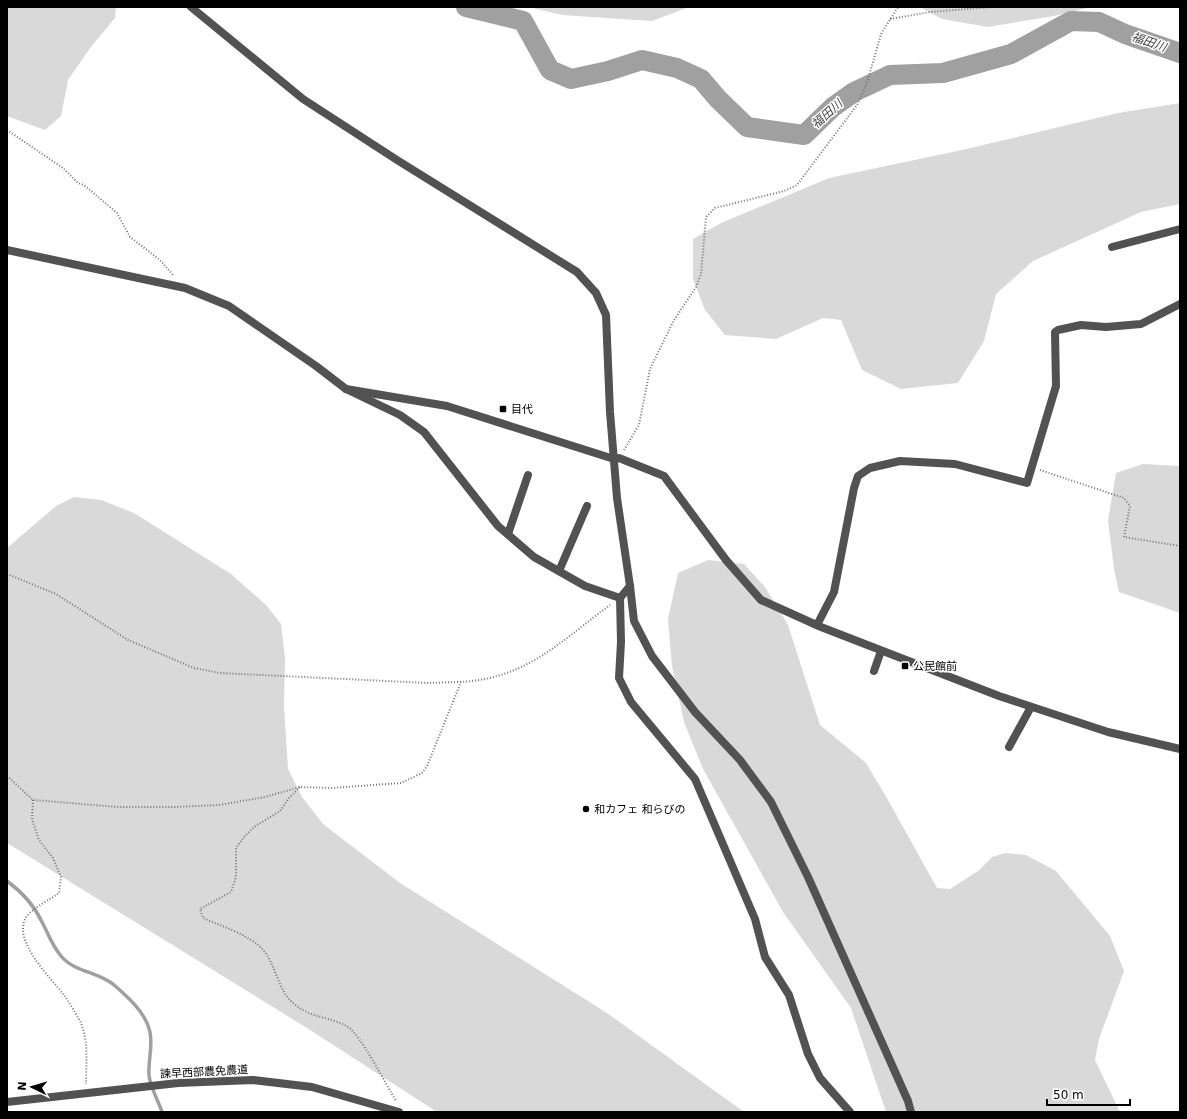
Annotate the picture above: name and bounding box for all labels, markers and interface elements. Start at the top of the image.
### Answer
water label: 福田川 [1130,30,1170,55]
water label: 福田川 [809,95,847,131]
place label: 目代 [511,403,533,416]
marker: 目代 [498,404,508,414]
place label: 公民館前 [913,660,957,673]
marker: 公民館前 [900,661,910,671]
place label: 和カフェ 和らびの [594,803,686,816]
marker: 和カフェ 和らびの [581,804,591,814]
street label: 諫早西部農免農道 [160,1063,248,1081]
north arrow [12,1067,52,1107]
text: N [16,1081,29,1091]
scale bar [1047,1081,1130,1107]
text: 50 m [1053,1088,1084,1102]

